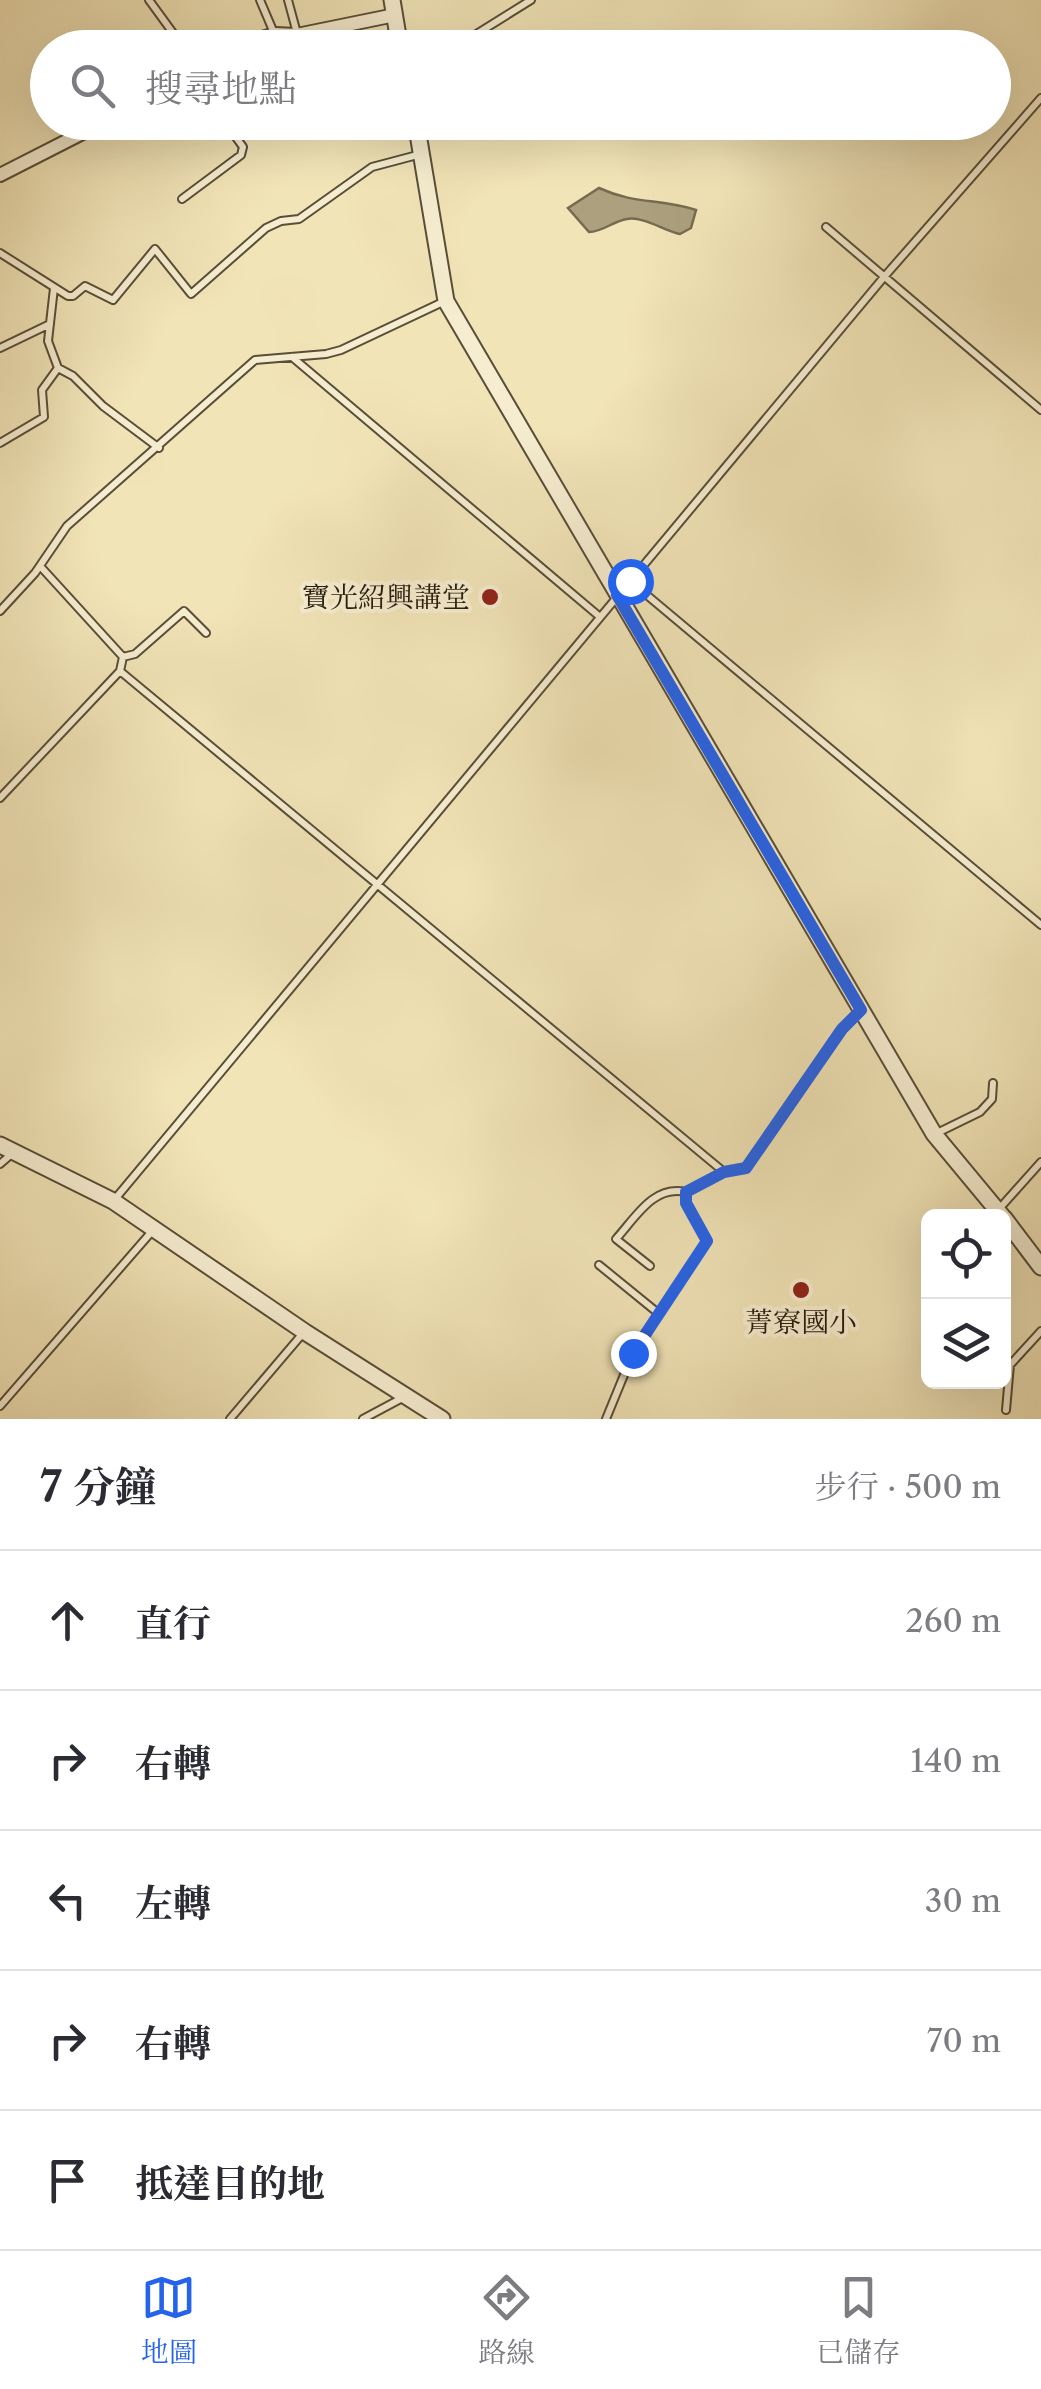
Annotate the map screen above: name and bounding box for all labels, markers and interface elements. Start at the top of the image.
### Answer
search box [30,30,1011,140]
icon: search [65,58,120,113]
text: 搜尋地點 [145,65,297,112]
route start [608,559,654,605]
place label: 寶光紹興講堂 [302,580,470,614]
marker: 寶光紹興講堂 [479,586,501,608]
map controls [921,1209,1011,1389]
button: locate [921,1209,1011,1299]
marker: 菁寮國小 [790,1279,812,1301]
button: layers [921,1299,1011,1389]
place label: 菁寮國小 [745,1305,857,1339]
route end [611,1331,657,1377]
text: 7 分鐘 [40,1461,156,1513]
text: 步行 · 500 m [815,1467,1001,1506]
icon: ahead [40,1593,95,1648]
text: 直行 [135,1600,211,1647]
text: 260 m [905,1601,1001,1640]
icon: right [40,1733,95,1788]
text: 右轉 [135,1740,211,1787]
text: 140 m [910,1741,1001,1780]
icon: left [40,1873,95,1928]
text: 左轉 [135,1880,211,1927]
text: 30 m [925,1881,1001,1920]
icon: right [40,2013,95,2068]
text: 右轉 [135,2020,211,2067]
text: 70 m [927,2021,1001,2060]
icon: arrive [40,2153,95,2208]
text: 抵達目的地 [135,2160,325,2207]
tab: 地圖 [141,2270,197,2370]
tab: 路線 [478,2270,534,2370]
tab: 已儲存 [816,2270,900,2370]

